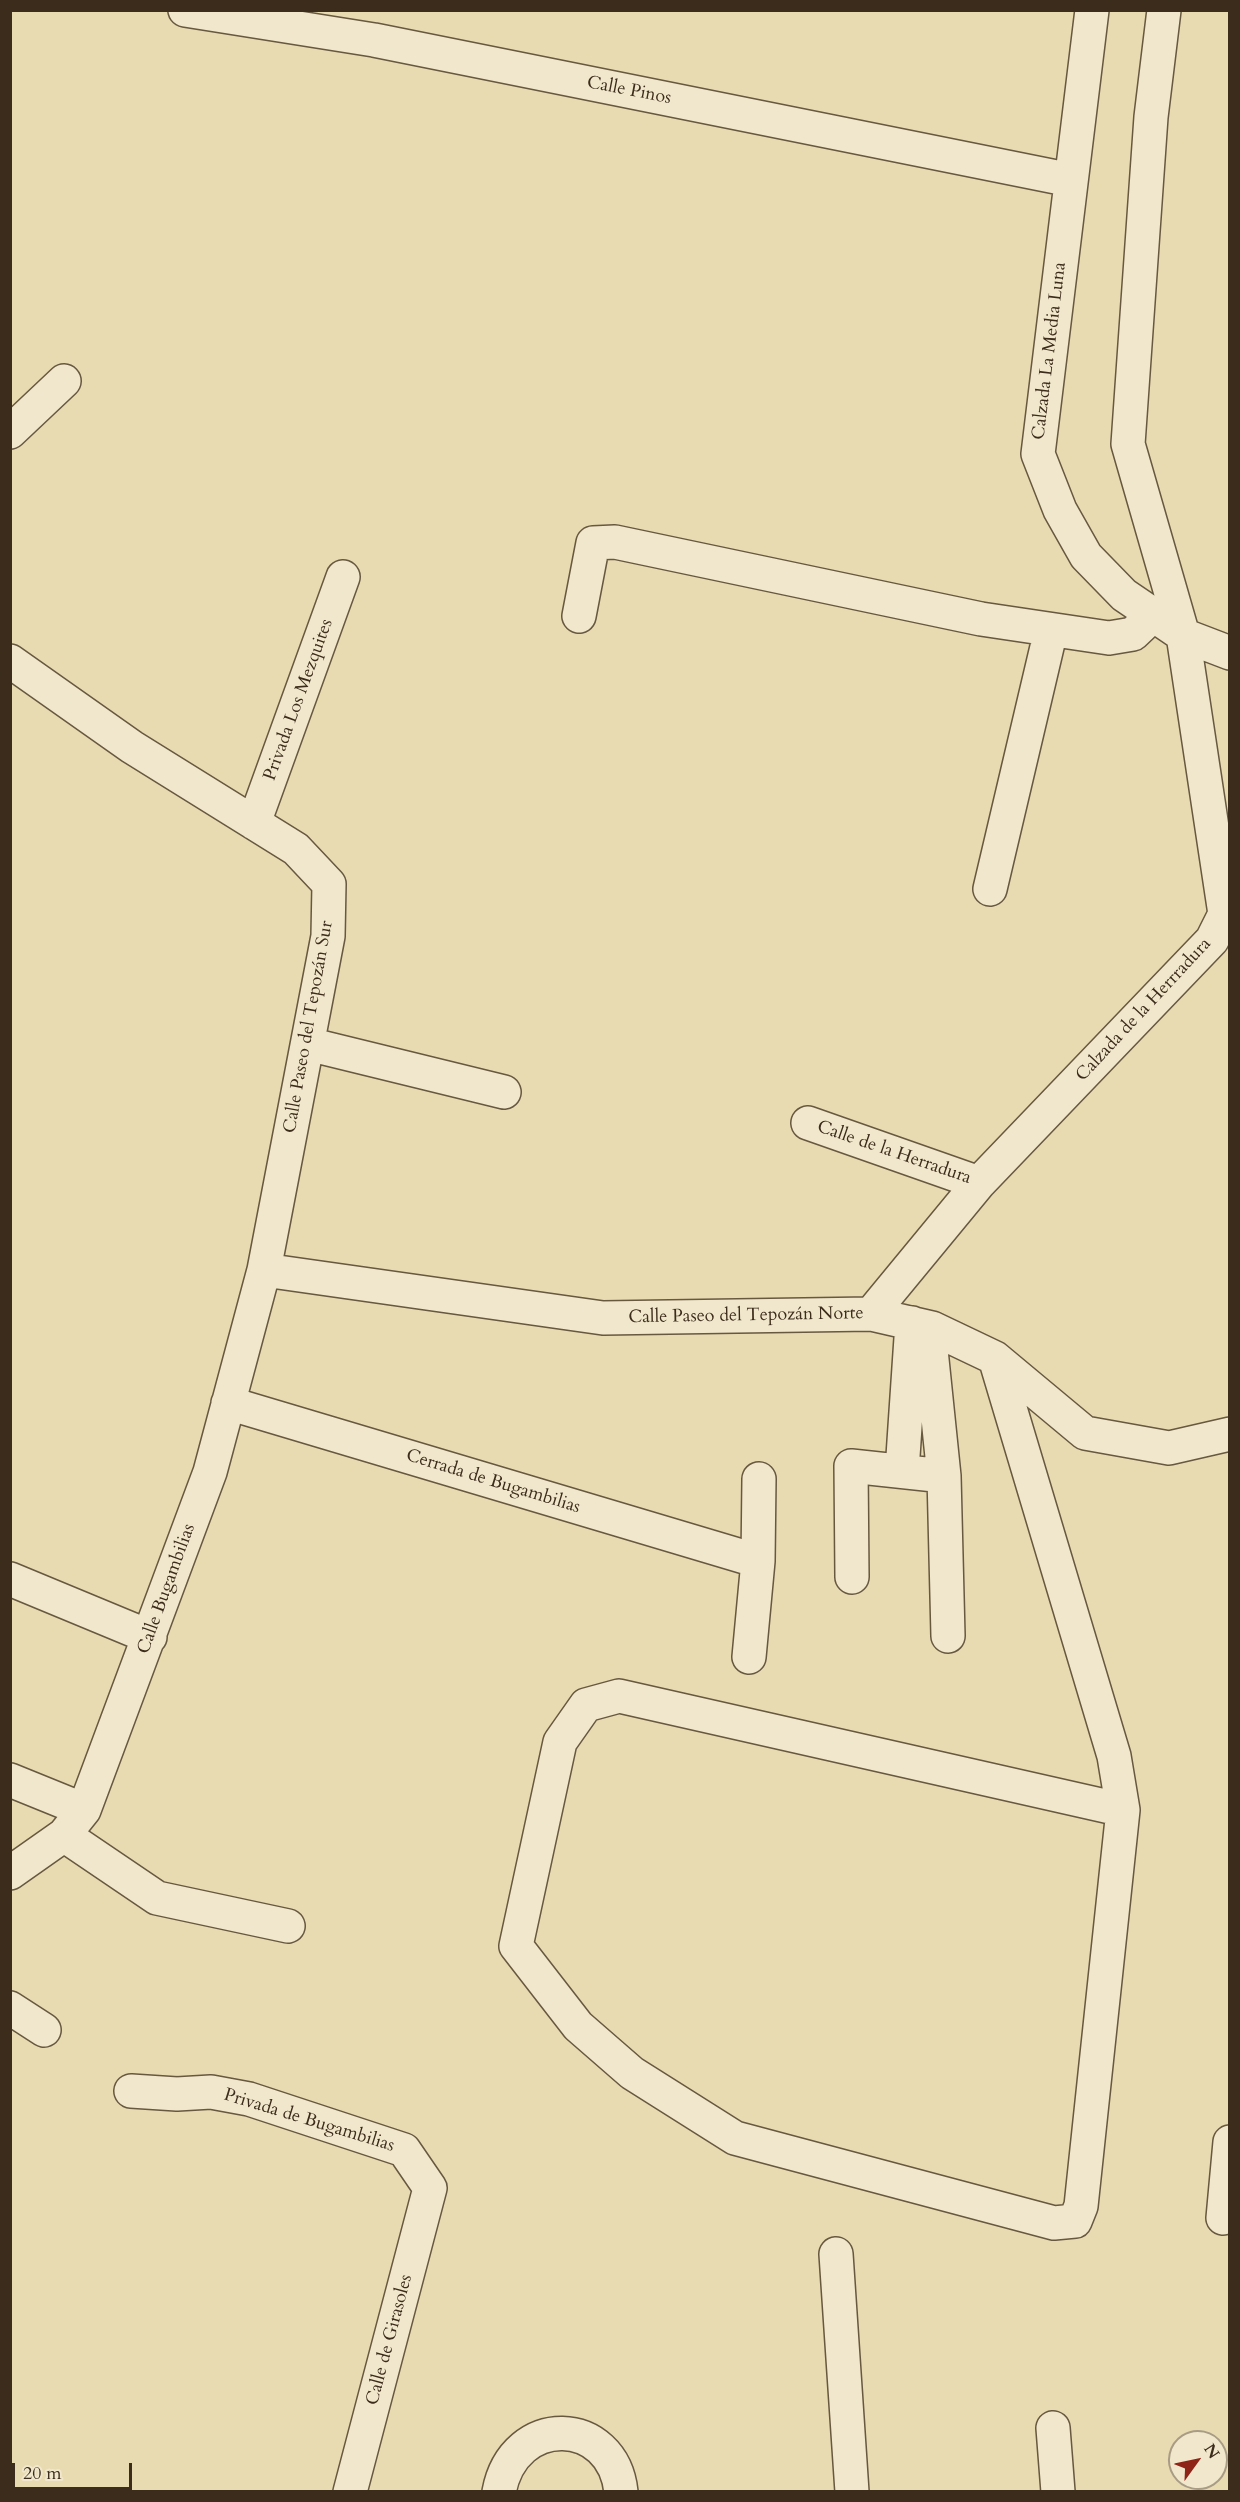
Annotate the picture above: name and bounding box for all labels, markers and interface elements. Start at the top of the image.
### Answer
street label: Calle Pinos [585,72,673,110]
street label: Calzada La Media Luna [1028,261,1072,441]
street label: Privada Los Mezquites [260,616,338,784]
street label: Calle Paseo del Tepozán Sur [280,919,338,1135]
street label: Calzada de la Herrradura [1072,934,1216,1086]
street label: Calle de la Herradura [814,1117,974,1189]
street label: Calle Paseo del Tepozán Norte [628,1303,864,1329]
street label: Cerrada de Bugambilias [403,1445,583,1519]
street label: Calle Bugambilias [133,1521,201,1657]
street label: Privada de Bugambilias [221,2085,397,2157]
street label: Calle de Girasoles [362,2272,418,2408]
north arrow [1168,2430,1228,2490]
text: N [1198,2439,1224,2463]
scale bar [15,2451,135,2489]
text: 20 m [23,2461,62,2486]

